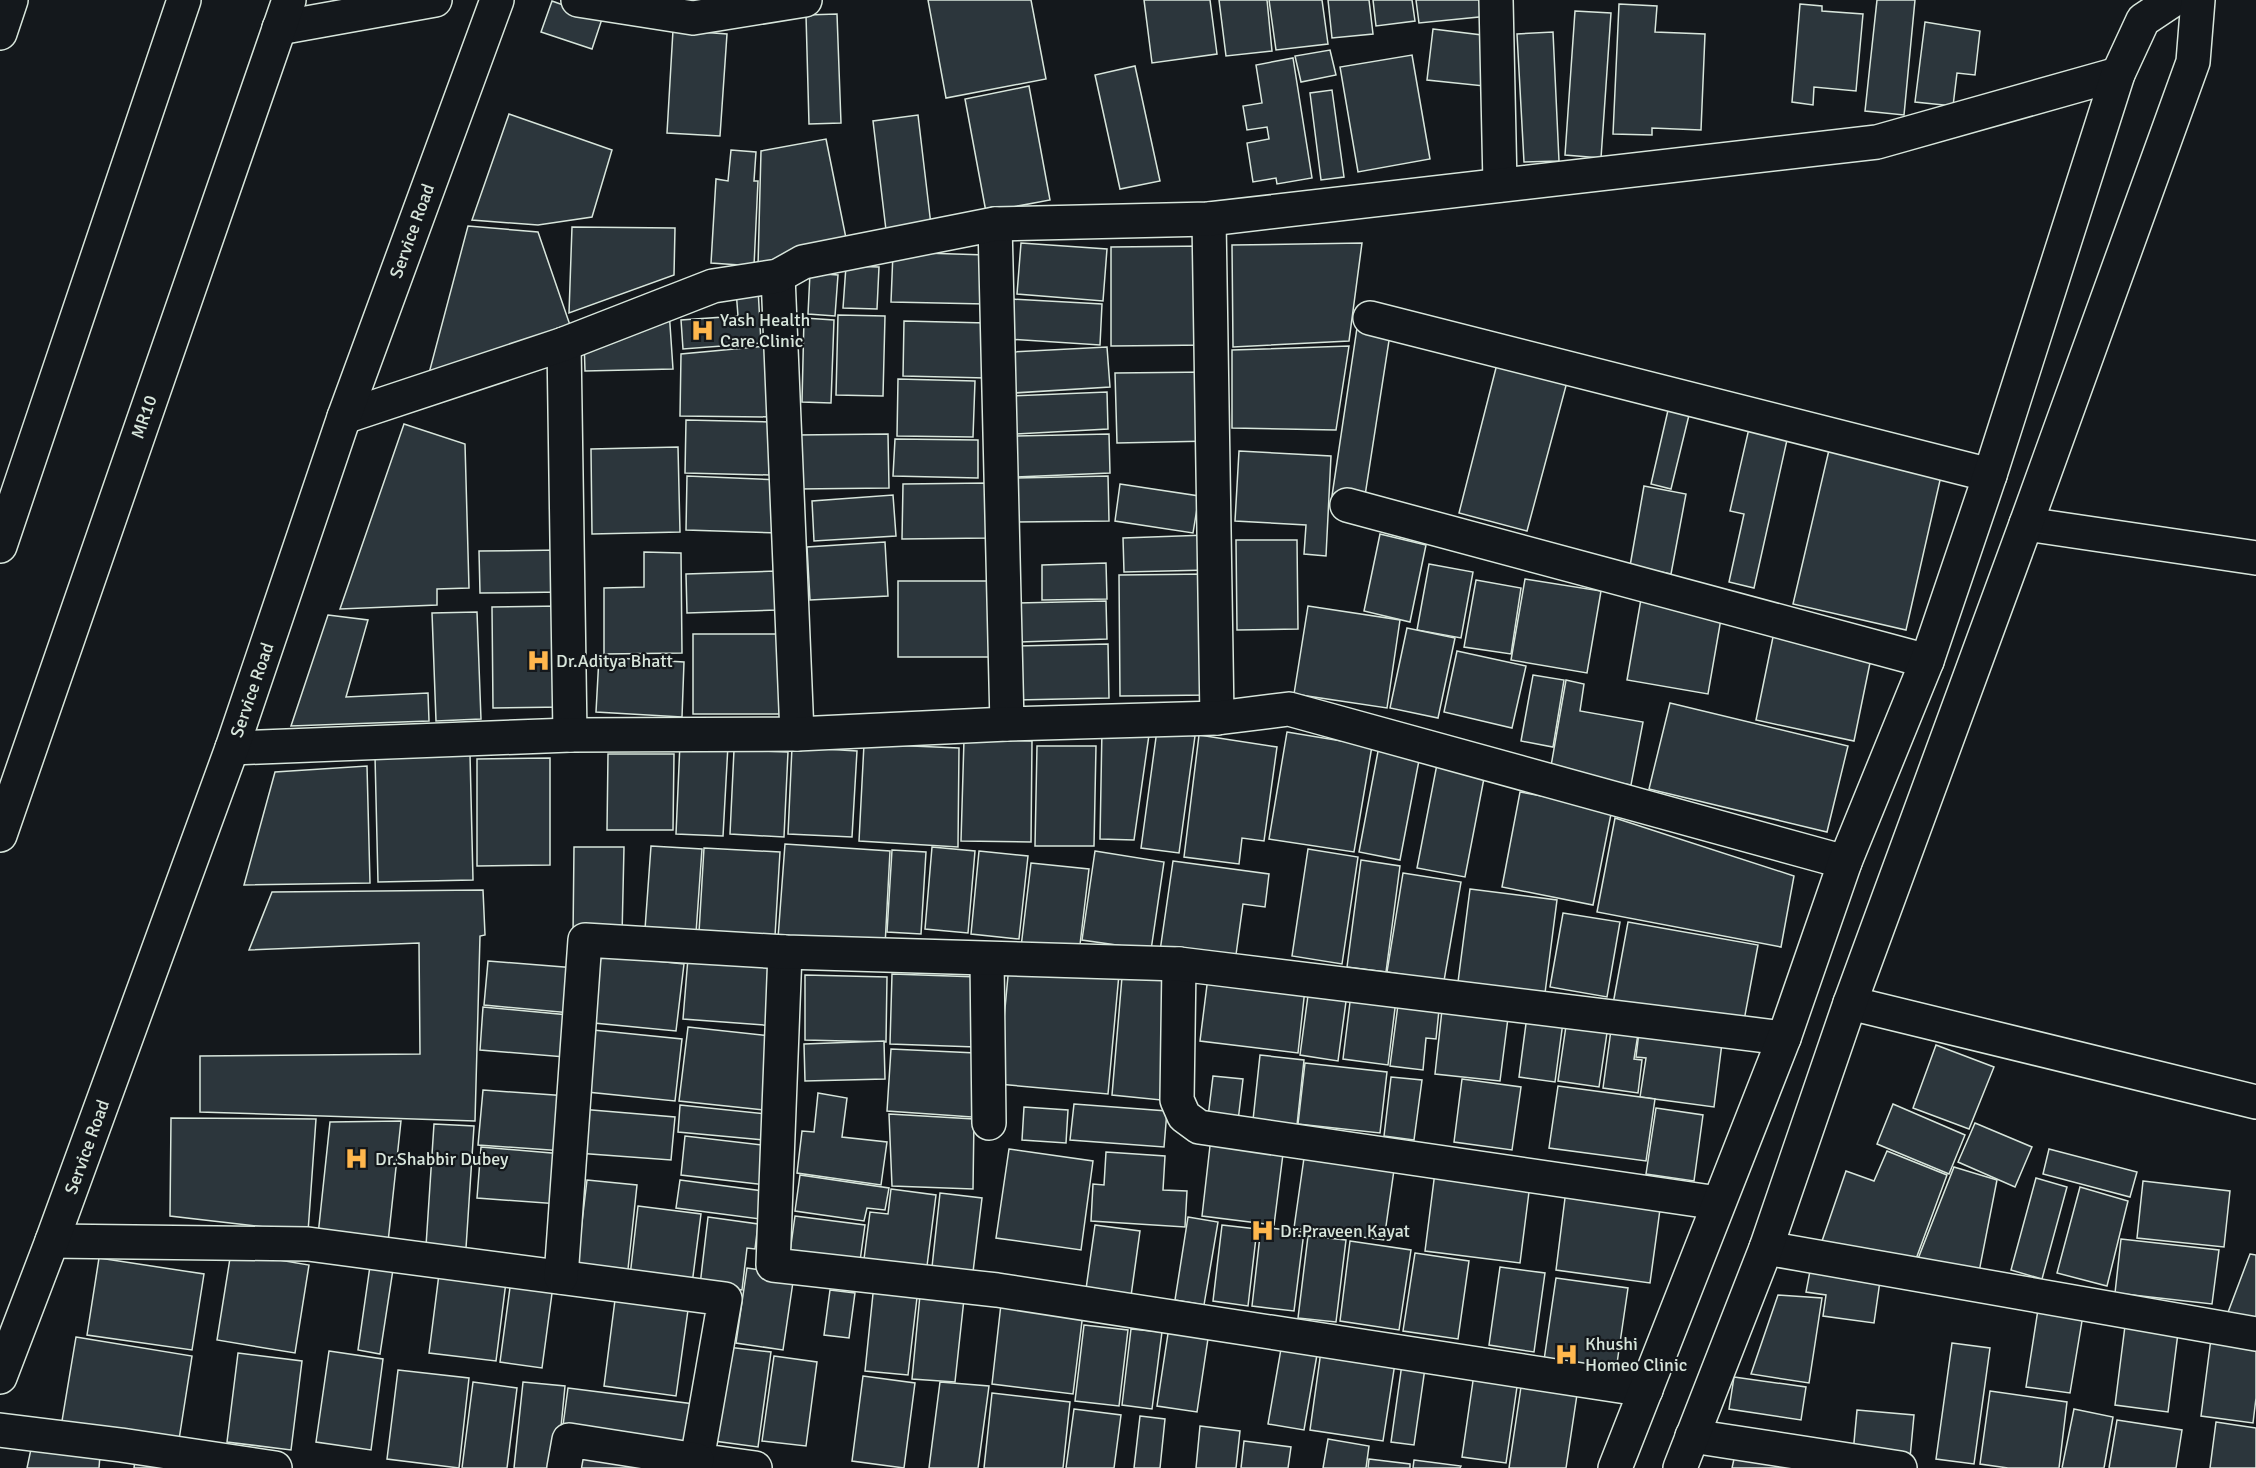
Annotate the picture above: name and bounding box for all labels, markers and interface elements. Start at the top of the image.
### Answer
street label: Service Road [385,181,439,281]
place label: Yash Health Care Clinic [720,309,810,352]
hospital icon: Yash Health Care Clinic [689,317,715,343]
street label: MR10 [126,392,162,442]
street label: Service Road [226,640,278,740]
hospital icon: Dr.Aditya Bhatt [525,648,551,674]
place label: Dr.Aditya Bhatt [556,650,673,672]
street label: Service Road [60,1097,114,1197]
hospital icon: Dr.Shabbir Dubey [344,1146,370,1172]
place label: Dr.Shabbir Dubey [375,1148,509,1170]
hospital icon: Dr.Praveen Kayat [1249,1218,1275,1244]
place label: Dr.Praveen Kayat [1280,1220,1410,1242]
place label: Khushi Homeo Clinic [1585,1333,1687,1376]
hospital icon: Khushi Homeo Clinic [1554,1341,1580,1367]

